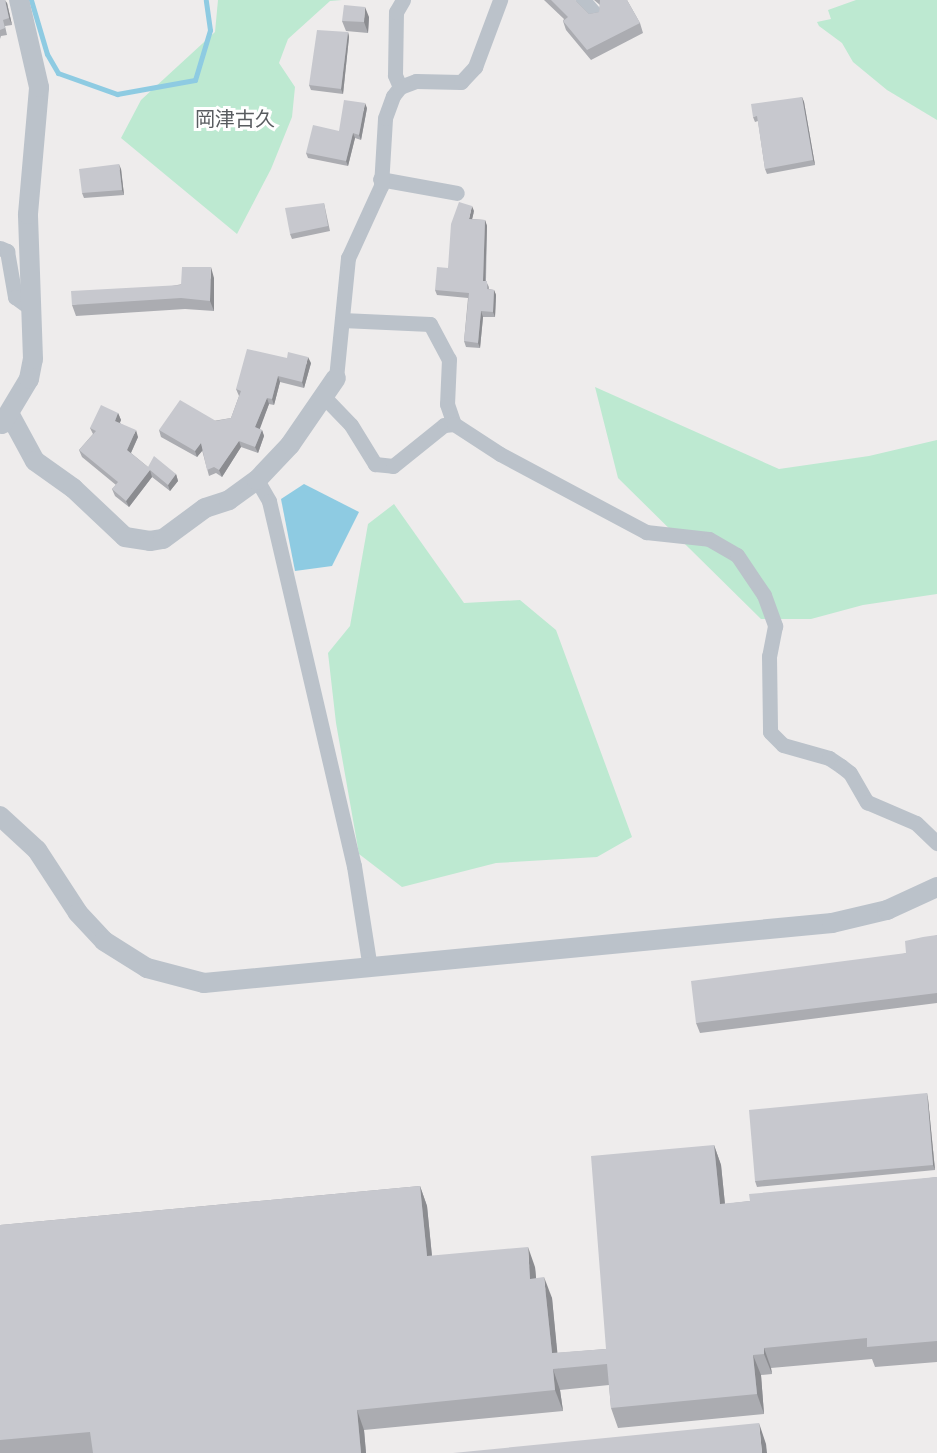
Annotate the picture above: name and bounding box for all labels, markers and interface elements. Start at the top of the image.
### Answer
district label: 岡津古久 [195,108,275,132]

